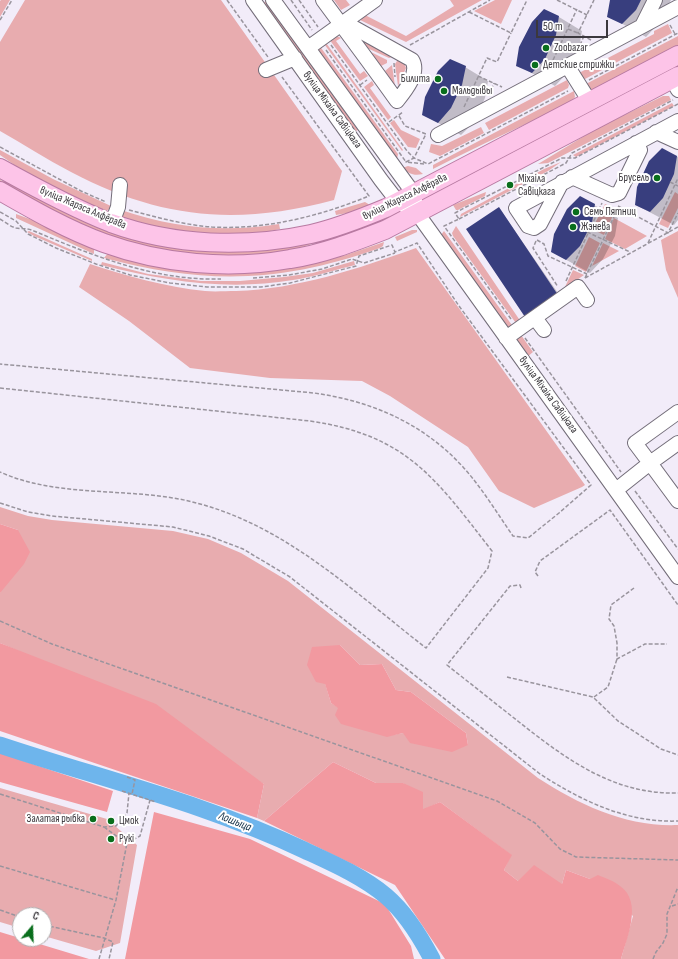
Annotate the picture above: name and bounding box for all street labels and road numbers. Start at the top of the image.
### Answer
street label: вуліца Міхаіла Савіцкага [300,69,364,151]
street label: вуліца Жарэса Алфёрава [361,171,449,223]
street label: вуліца Жарэса Алфёрава [38,184,128,232]
street label: вуліца Міхаіла Савіцкага [516,354,580,436]

